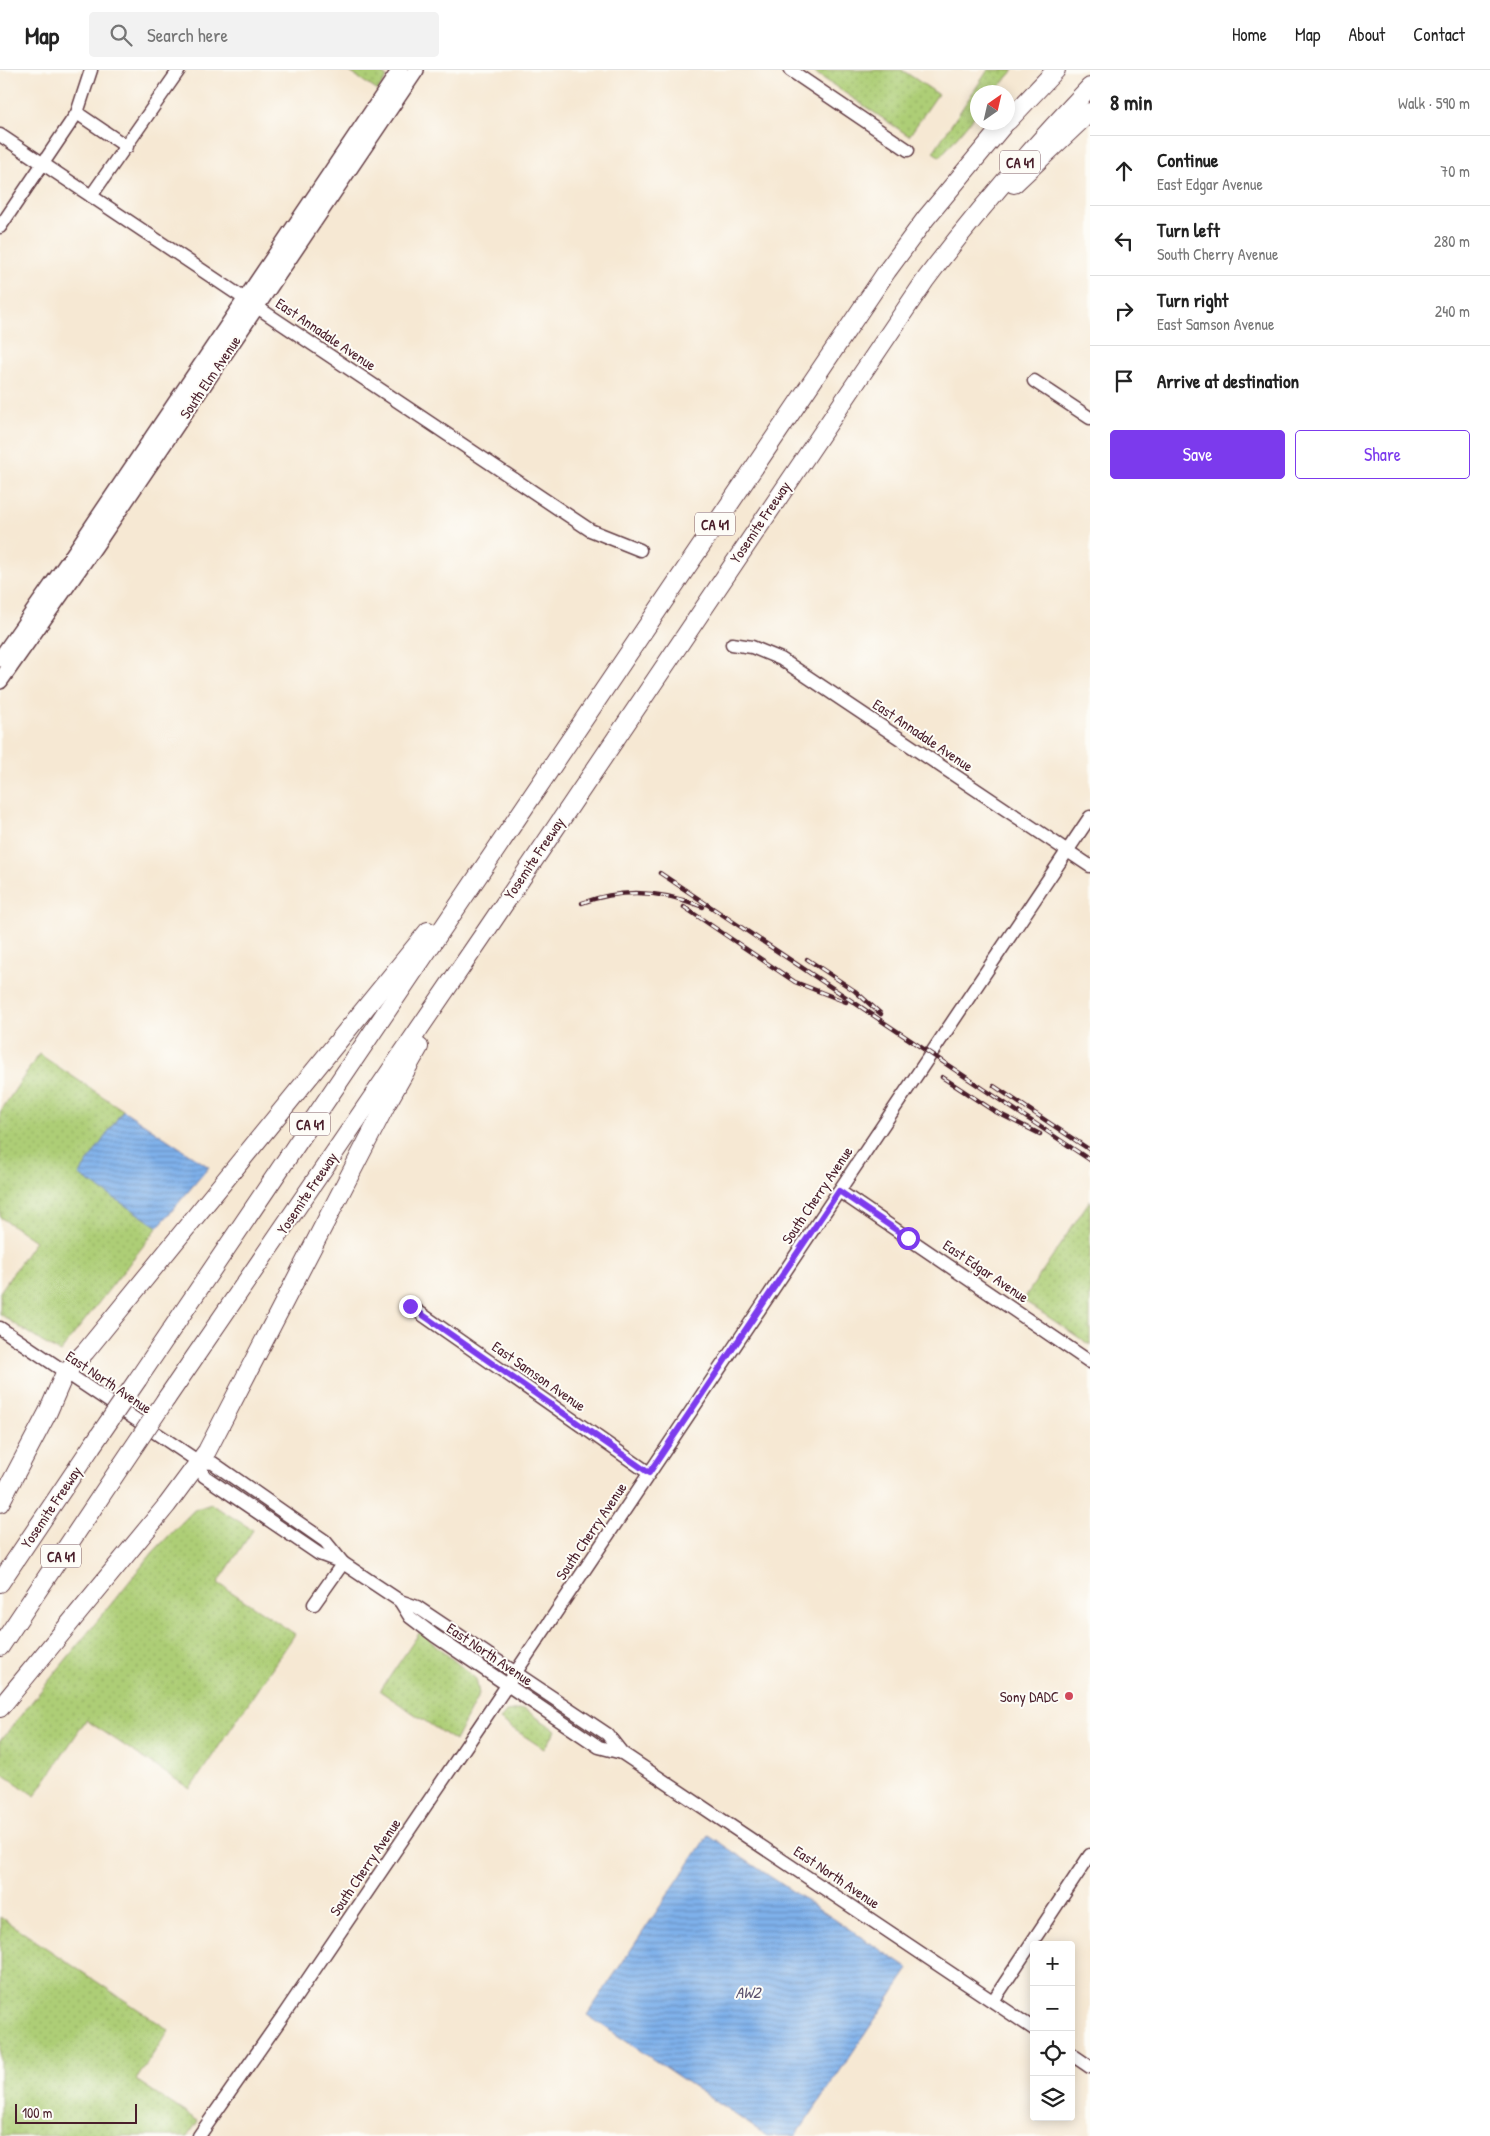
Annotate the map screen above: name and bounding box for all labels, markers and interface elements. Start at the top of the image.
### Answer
search box [89,12,439,57]
text: Map [25,19,59,51]
icon: search [107,21,135,49]
text: Search here [147,22,228,48]
text: Home [1232,22,1267,47]
text: Map [1295,22,1320,47]
text: About [1348,22,1385,47]
text: Contact [1413,22,1465,47]
north arrow [970,85,1015,130]
text: 8 min [1110,88,1152,117]
text: Walk · 590 m [1398,92,1470,114]
text: Continue [1157,147,1218,173]
road number: CA 41 [1000,150,1040,174]
icon: ahead [1110,157,1138,185]
text: 70 m [1440,160,1470,182]
text: East Edgar Avenue [1157,173,1263,195]
text: Turn left [1157,217,1220,243]
icon: left [1110,227,1138,255]
text: 280 m [1434,230,1470,252]
text: South Cherry Avenue [1157,243,1278,265]
text: Turn right [1157,287,1228,313]
street label: East Annadale Avenue [272,293,380,375]
icon: right [1110,297,1138,325]
text: 240 m [1435,300,1470,322]
text: East Samson Avenue [1157,313,1274,335]
street label: South Elm Avenue [174,331,246,423]
icon: arrive [1110,367,1138,395]
text: Arrive at destination [1157,368,1299,394]
button: Save [1110,430,1285,479]
button: Share [1295,430,1470,479]
street label: Yosemite Freeway [725,477,795,567]
road number: CA 41 [695,512,735,536]
street label: East Annadale Avenue [869,694,977,776]
street label: Yosemite Freeway [499,813,569,903]
road number: CA 41 [290,1112,330,1136]
street label: South Cherry Avenue [776,1142,858,1248]
street label: Yosemite Freeway [272,1148,342,1238]
route start [897,1227,920,1250]
street label: East Edgar Avenue [939,1235,1033,1307]
route end [399,1295,422,1318]
street label: East Samson Avenue [488,1336,590,1416]
street label: East North Avenue [62,1345,156,1419]
street label: Yosemite Freeway [16,1462,86,1552]
street label: South Cherry Avenue [550,1478,632,1584]
road number: CA 41 [41,1544,81,1568]
street label: East North Avenue [443,1617,537,1691]
place label: Sony DADC [1000,1686,1059,1707]
marker: Sony DADC [1063,1690,1075,1702]
street label: South Cherry Avenue [324,1814,406,1920]
street label: East North Avenue [790,1840,884,1914]
map controls [1030,1941,1075,2121]
button: + [1030,1941,1075,1986]
water label: AW2 [735,1981,762,2003]
button: − [1030,1986,1075,2031]
button: locate [1030,2031,1075,2076]
button: layers [1030,2076,1075,2121]
scale bar [15,2101,138,2124]
text: 100 m [22,2103,52,2122]

